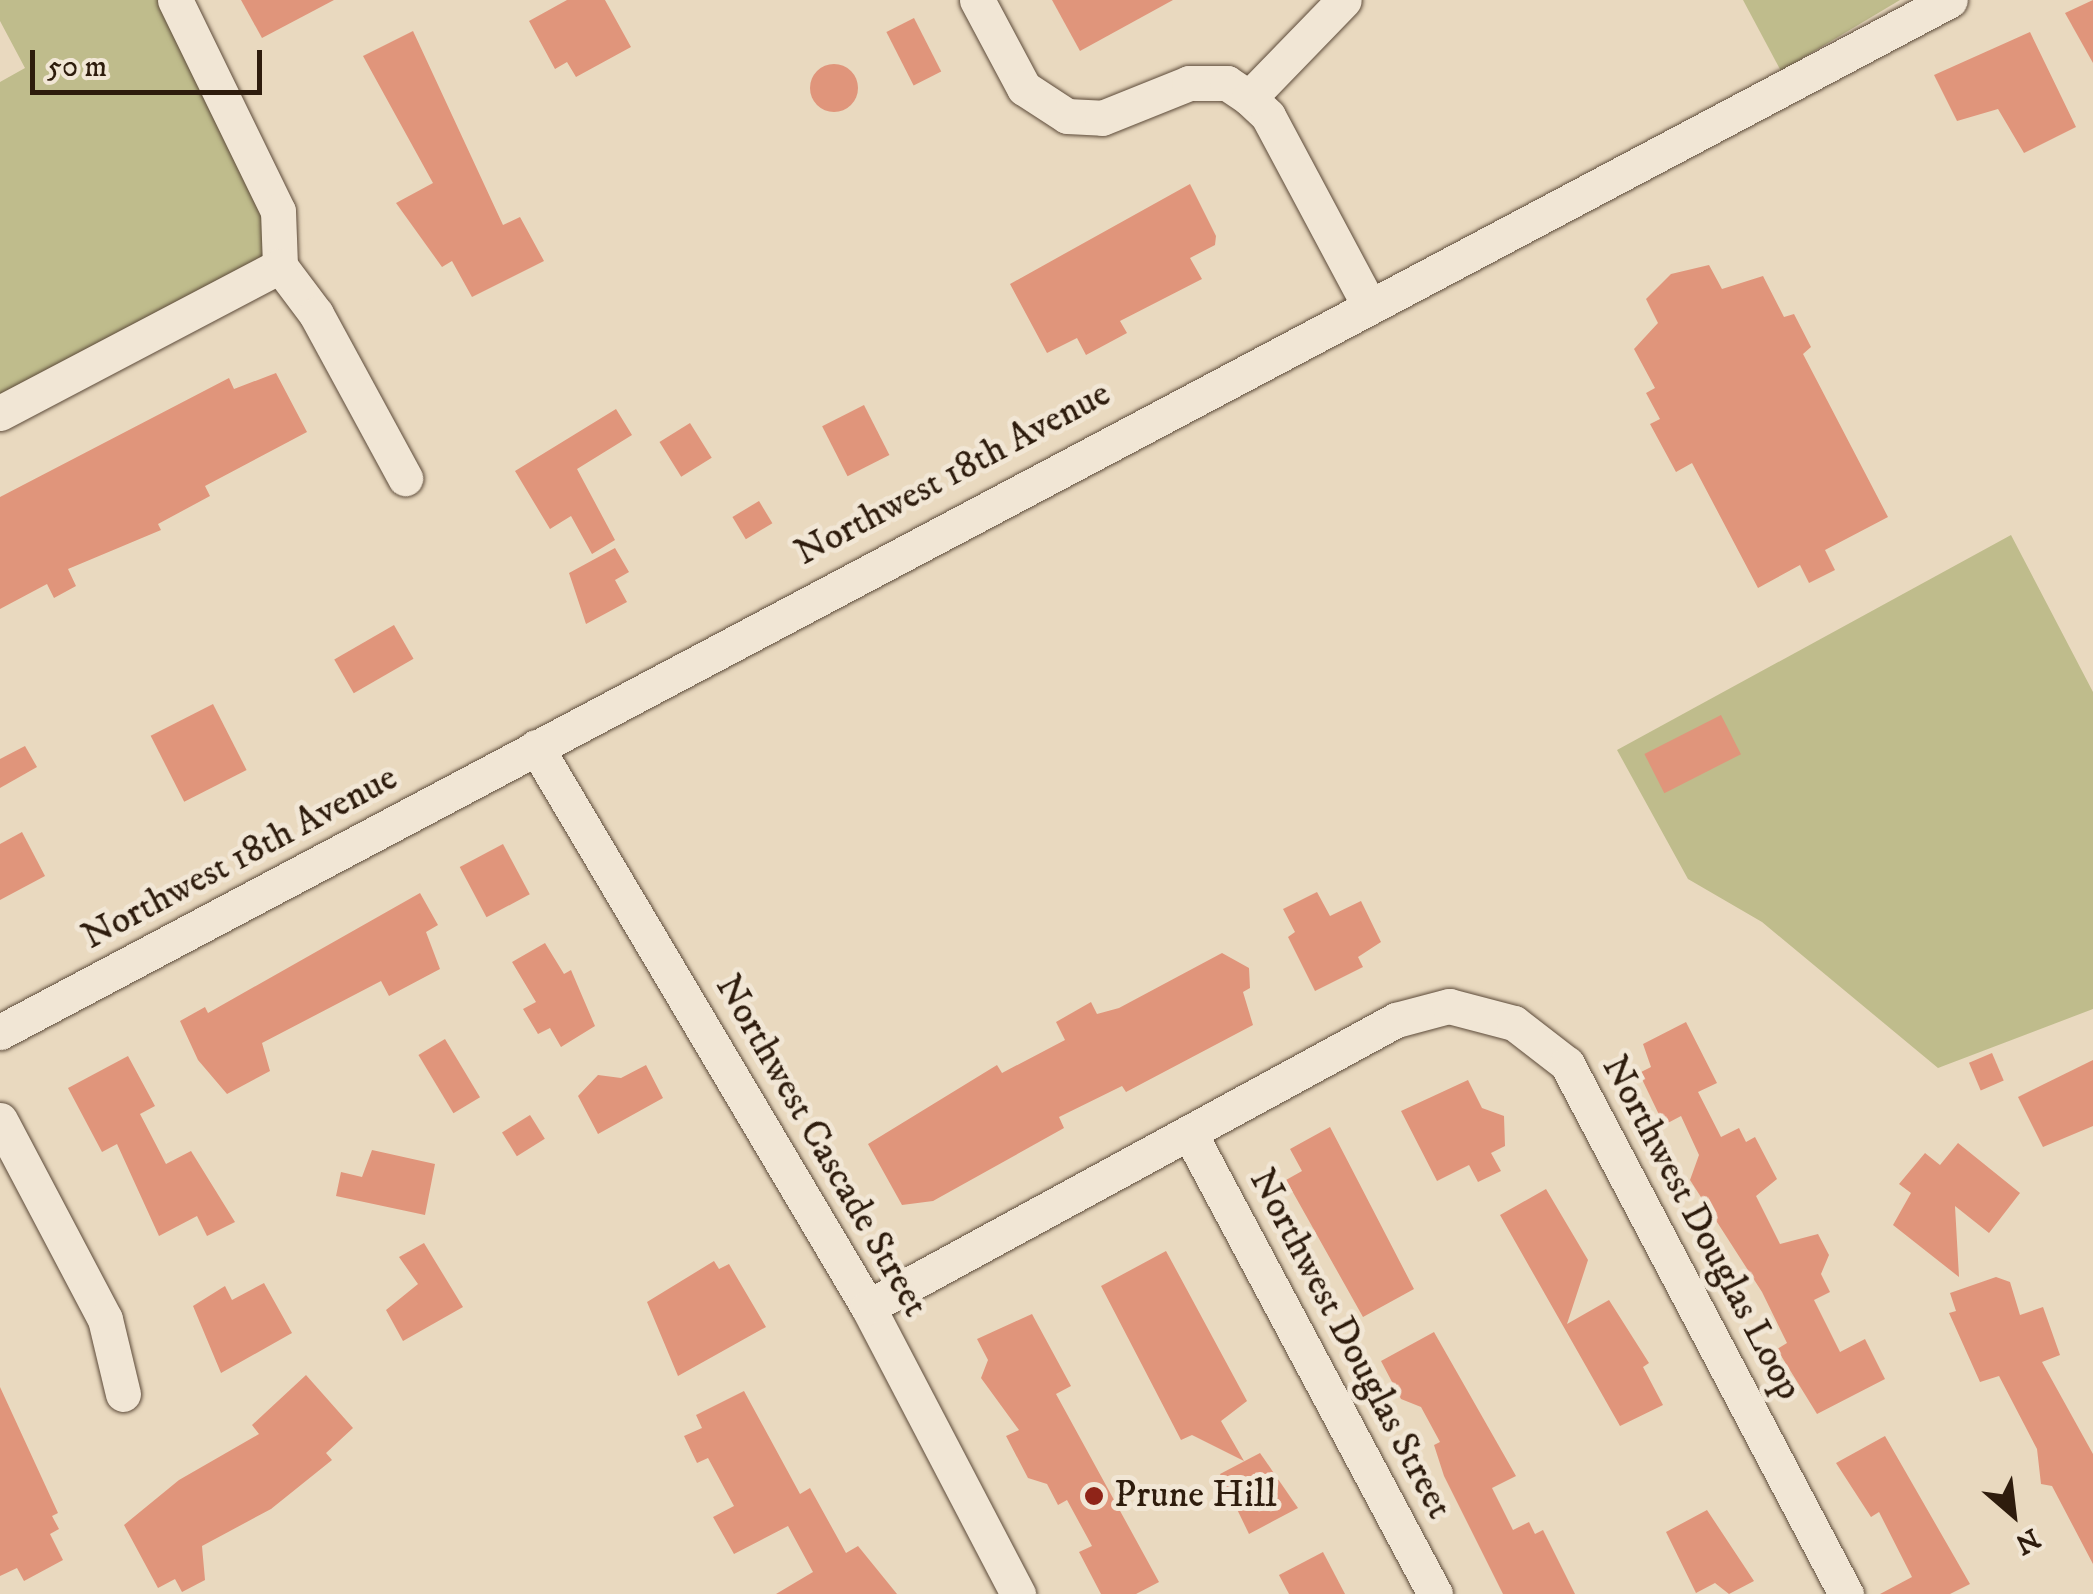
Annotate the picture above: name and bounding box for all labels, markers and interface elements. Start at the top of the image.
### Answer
scale bar [35,30,268,92]
text: 50 m [47,49,107,86]
street label: Northwest 18th Avenue [788,372,1118,576]
street label: Northwest 18th Avenue [75,756,405,960]
street label: Northwest Cascade Street [704,967,938,1325]
street label: Northwest Douglas Loop [1591,1048,1811,1408]
street label: Northwest Douglas Street [1238,1161,1462,1527]
north arrow [1963,1464,2063,1564]
place label: Prune Hill [1114,1473,1277,1519]
marker: Prune Hill [1083,1485,1105,1507]
text: N [2009,1520,2046,1562]

